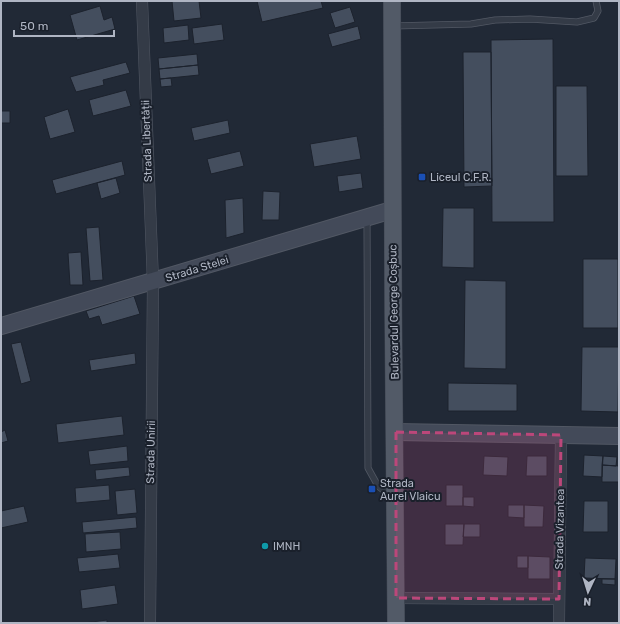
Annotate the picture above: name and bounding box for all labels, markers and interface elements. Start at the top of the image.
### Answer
scale bar [14,12,114,38]
text: 50 m [20,19,48,33]
street label: Strada Libertății [139,100,155,182]
place label: Liceul C.F.R. [430,171,492,184]
marker: Liceul C.F.R. [417,172,427,182]
street label: Bulevardul George Coșbuc [386,244,402,380]
street label: Strada Stelei [164,253,230,285]
street label: Strada Unirii [144,420,158,484]
place label: Strada Aurel Vlaicu [380,477,441,503]
marker: Strada Aurel Vlaicu [367,484,377,494]
street label: Strada Vizantea [553,488,567,570]
place label: IMNH [273,540,300,553]
marker: IMNH [260,541,270,551]
north arrow [568,572,608,612]
text: N [583,595,592,608]

